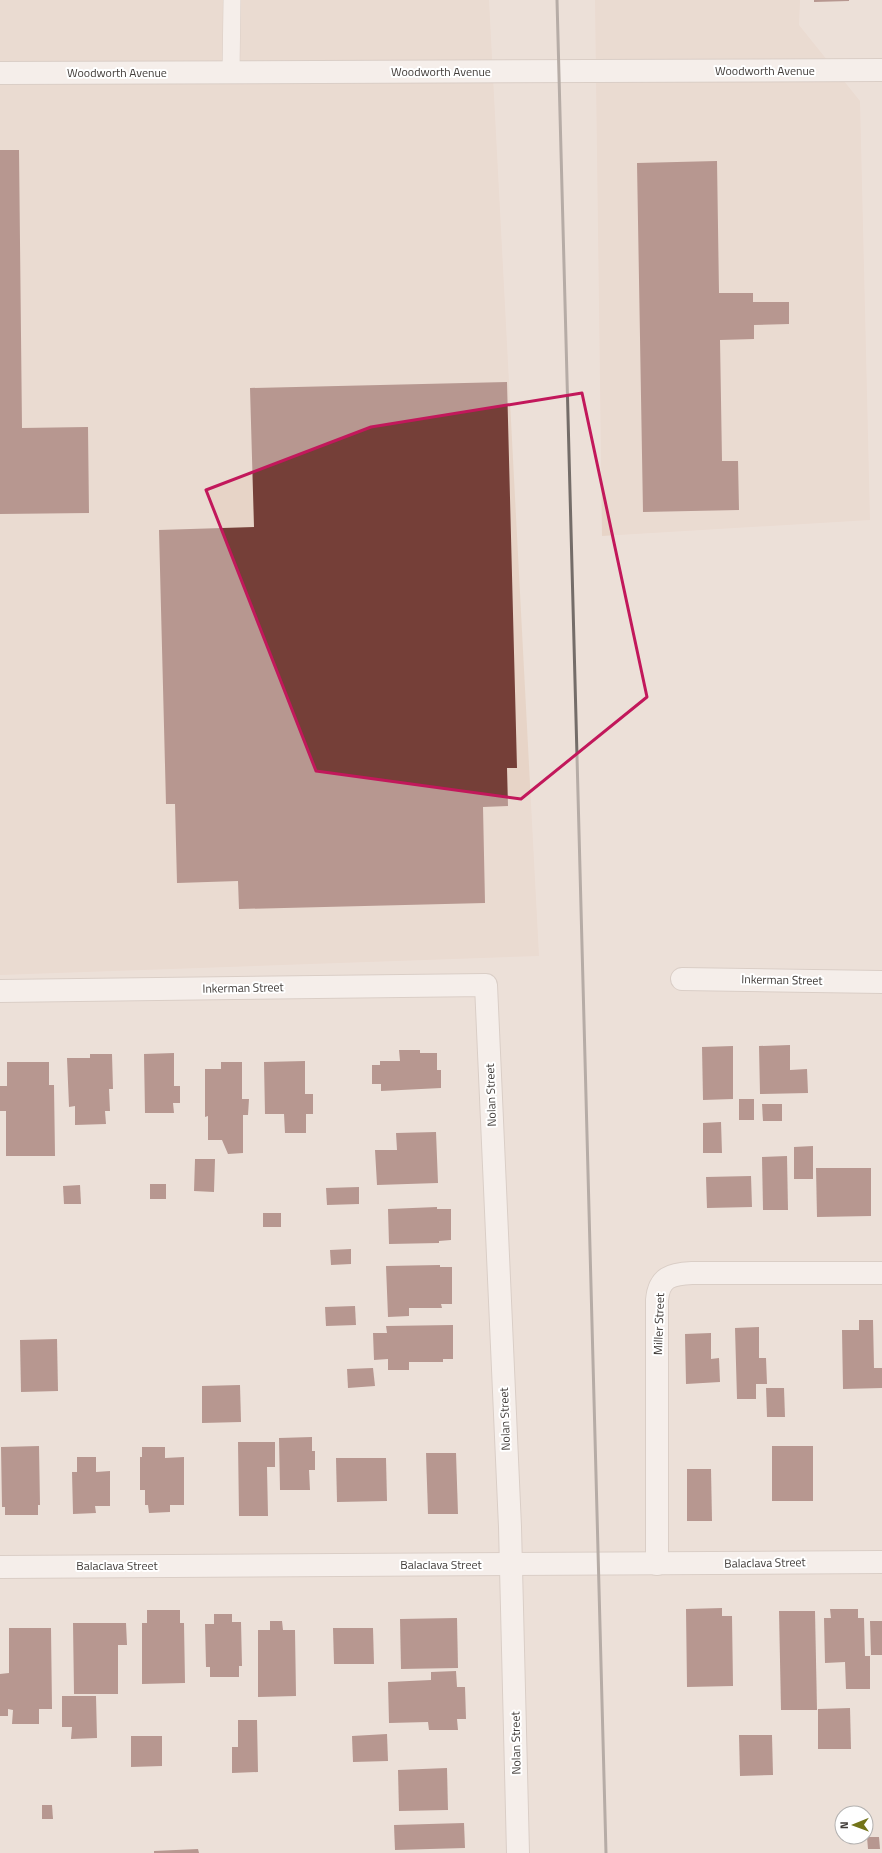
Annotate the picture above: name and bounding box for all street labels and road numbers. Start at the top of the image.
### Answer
street label: Woodworth Avenue [715,61,815,80]
street label: Woodworth Avenue [391,62,491,81]
street label: Woodworth Avenue [67,63,167,82]
street label: Inkerman Street [741,969,824,990]
street label: Inkerman Street [202,977,285,998]
street label: Nolan Street [480,1062,501,1127]
street label: Miller Street [648,1292,669,1355]
street label: Nolan Street [494,1386,515,1451]
street label: Balaclava Street [724,1552,807,1573]
street label: Balaclava Street [400,1555,482,1574]
street label: Balaclava Street [76,1556,158,1575]
street label: Nolan Street [505,1710,526,1775]

